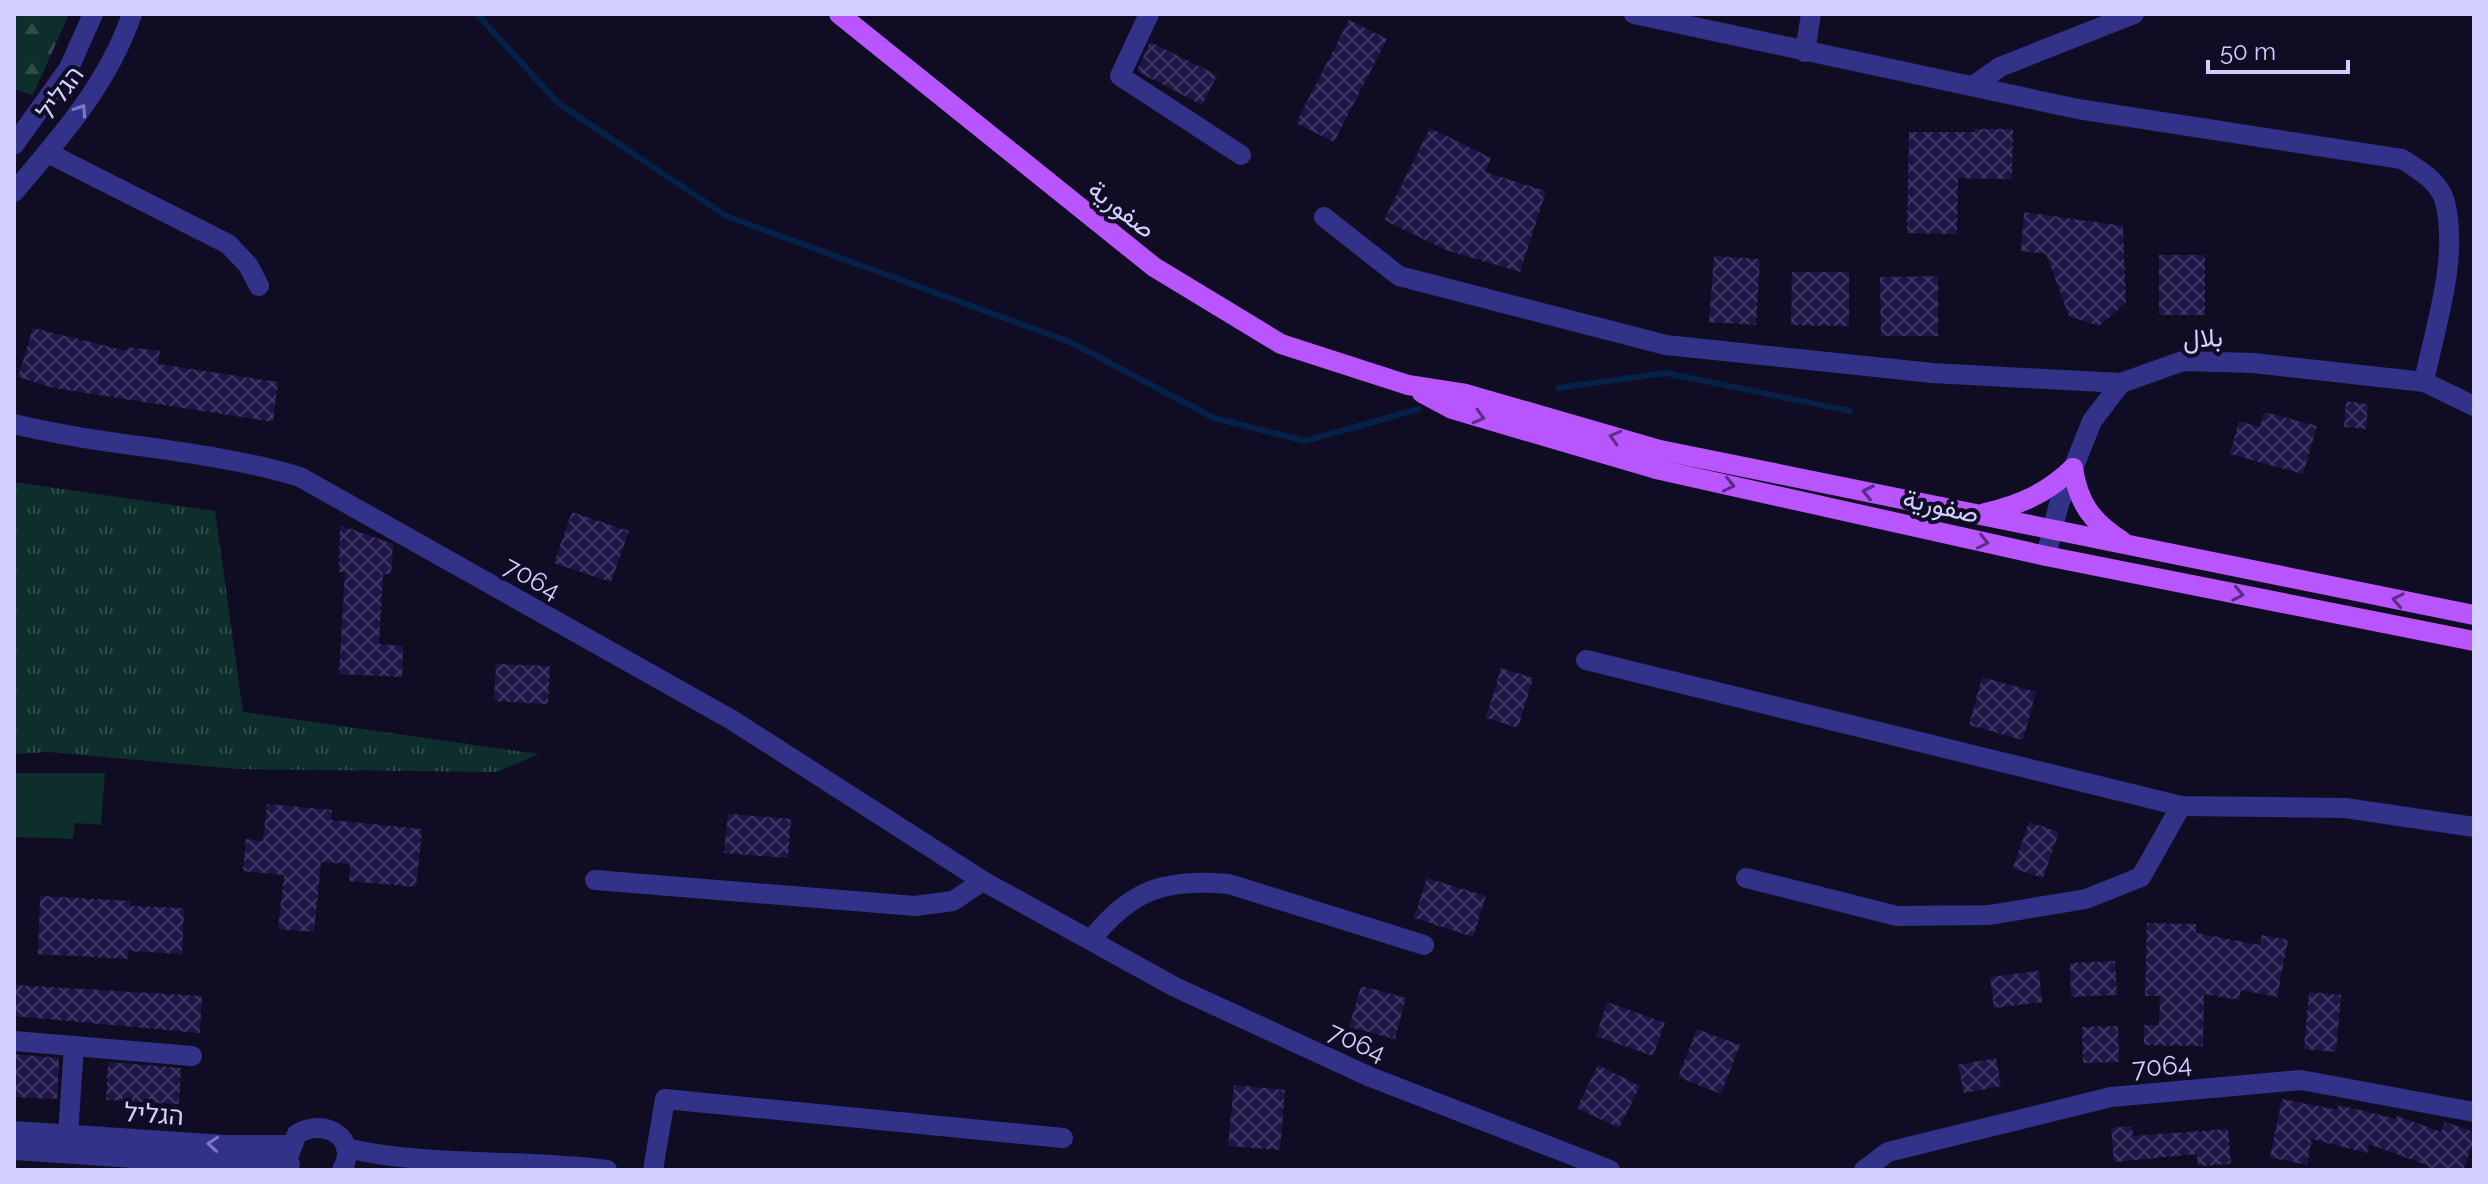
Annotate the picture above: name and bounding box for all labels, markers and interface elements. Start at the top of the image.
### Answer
scale bar [2208,24,2348,74]
text: 50 m [2220,37,2276,66]
street label: הגליל [30,60,90,126]
one-way arrow [72,105,87,119]
street label: صفورية [1082,174,1161,245]
street label: بلال [2183,322,2224,355]
one-way arrow [1471,408,1485,424]
one-way arrow [1608,430,1622,446]
one-way arrow [1722,476,1736,493]
street label: صفورية [1900,483,1982,530]
one-way arrow [1862,485,1875,502]
one-way arrow [1976,533,1990,550]
street label: 7064 [499,550,565,606]
one-way arrow [2231,585,2244,602]
one-way arrow [2391,592,2405,609]
street label: 7064 [1324,1016,1390,1068]
street label: 7064 [2131,1048,2193,1084]
street label: הגליל [123,1097,185,1131]
one-way arrow [206,1136,219,1153]

